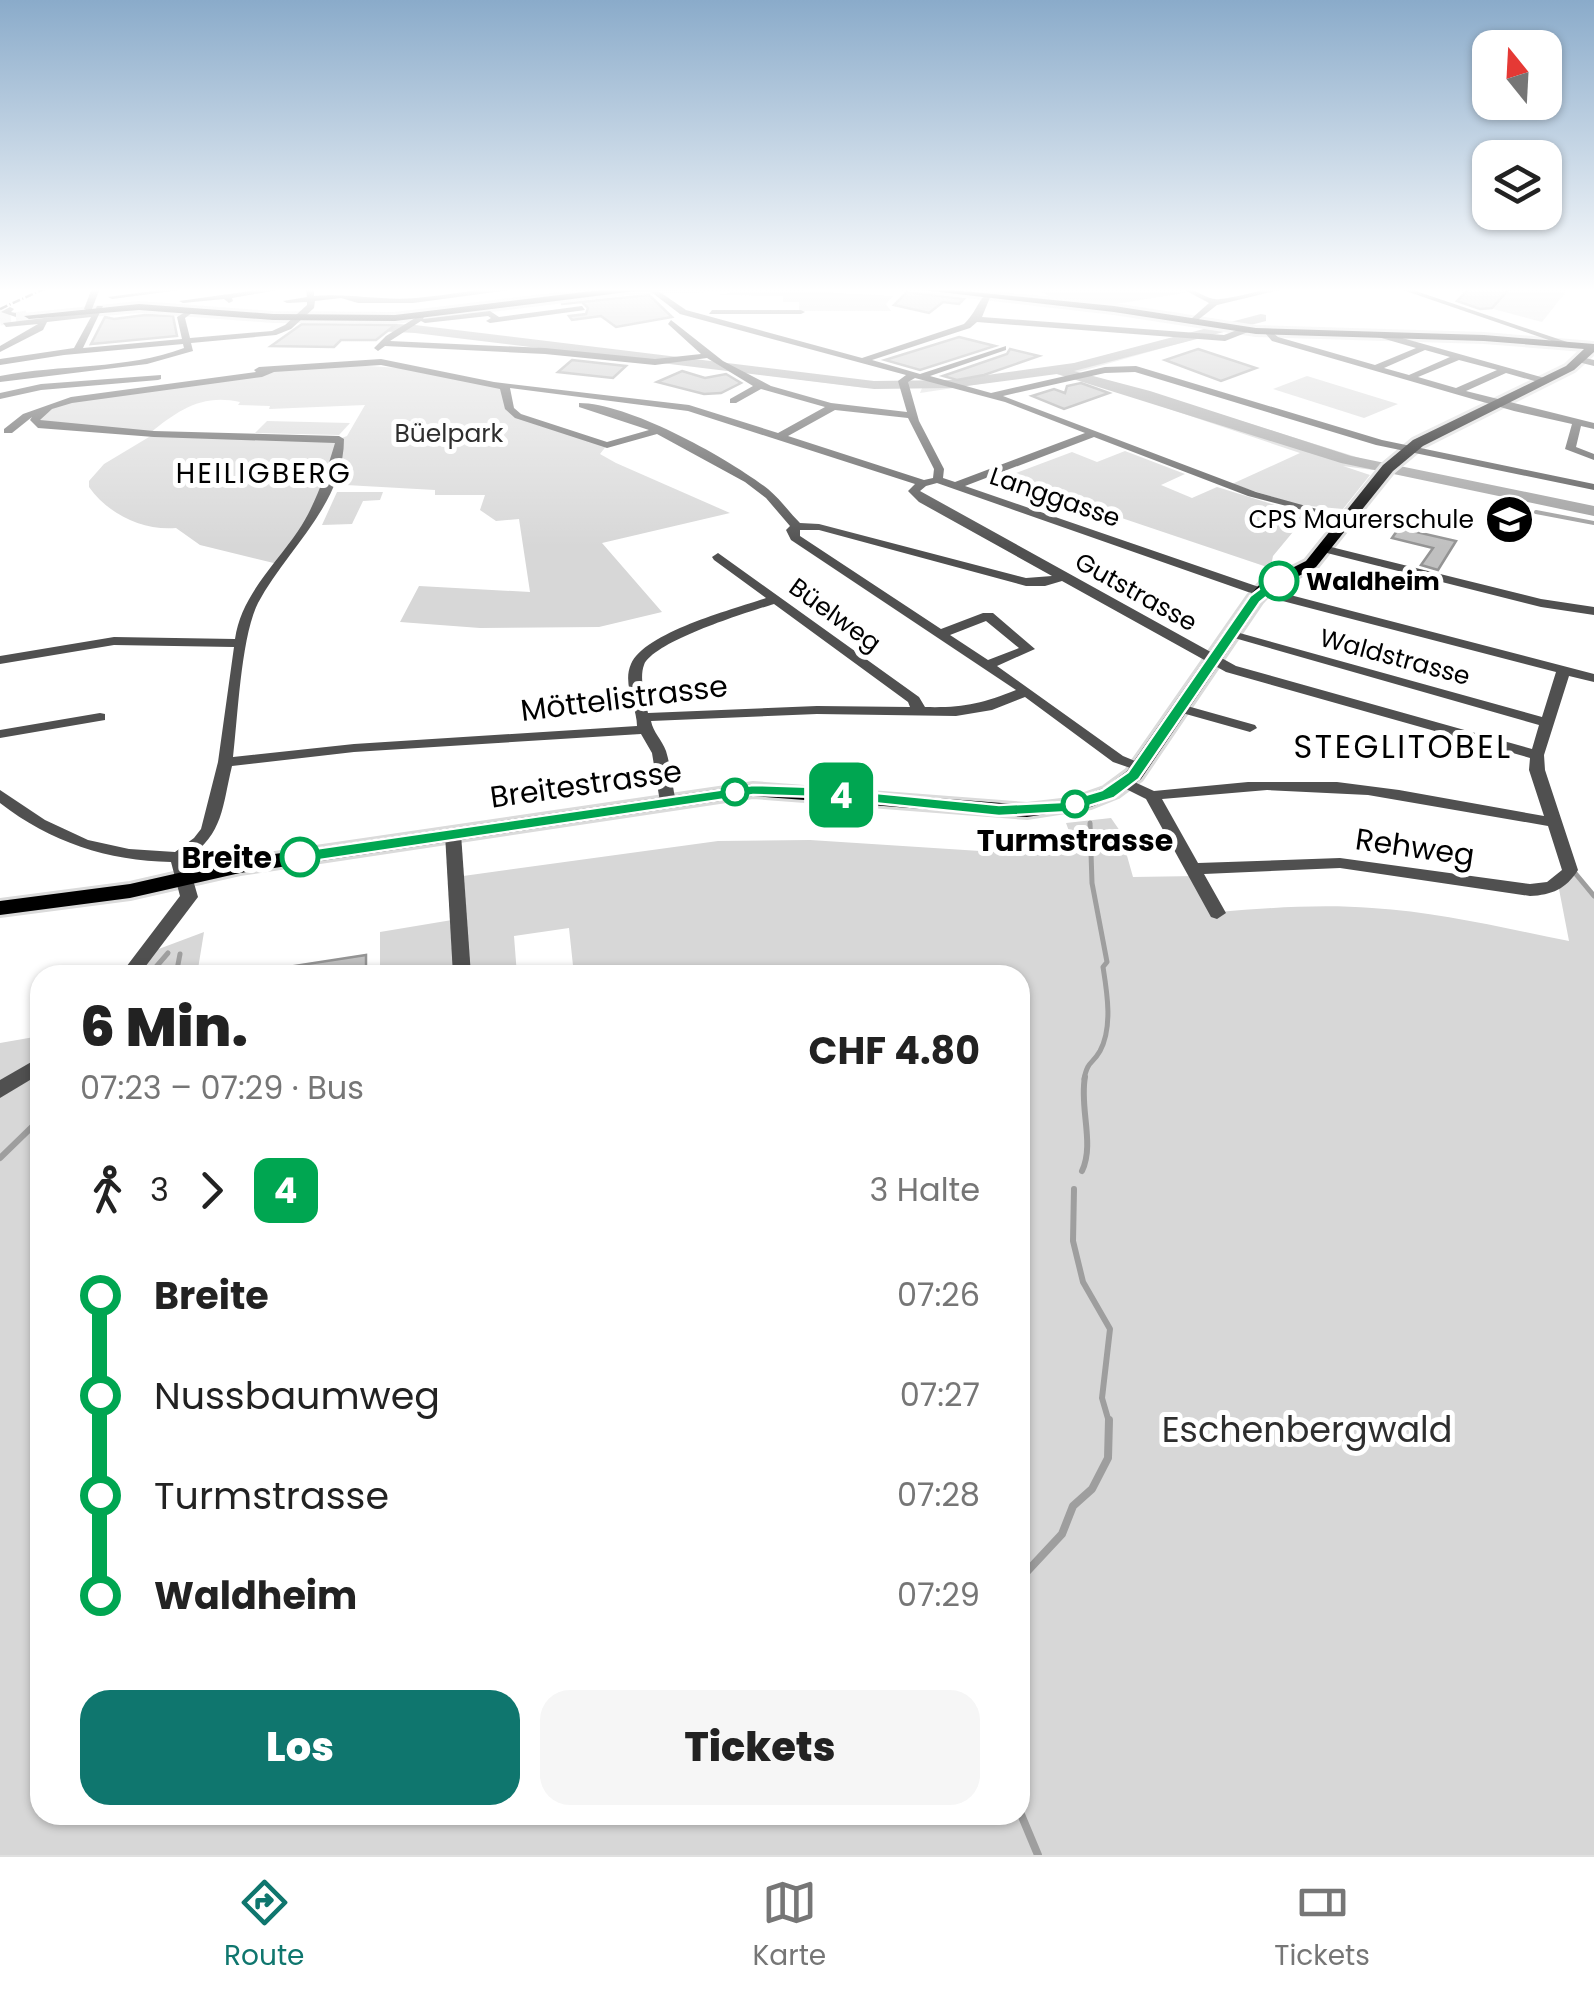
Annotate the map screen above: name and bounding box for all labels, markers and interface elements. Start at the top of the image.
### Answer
north arrow [1472,30,1562,120]
map controls [1472,30,1562,230]
button: layers [1472,140,1562,230]
park label: Büelpark [395,416,504,451]
district label: HEILIGBERG [176,454,352,493]
street label: Langgasse [985,458,1125,536]
school or university icon: CPS Maurerschule [1483,493,1535,545]
place label: CPS Maurerschule [1248,502,1474,537]
street label: Gutstrasse [1069,544,1203,640]
marker: Waldheim [1260,562,1298,600]
place label: Waldheim [1306,564,1440,599]
street label: Büelweg [782,570,888,660]
street label: Waldstrasse [1316,620,1474,694]
street label: Möttelistrasse [518,664,730,732]
district label: STEGLITOBEL [1294,724,1512,769]
street label: Breitestrasse [487,749,685,819]
line badge: 4 [808,762,874,828]
text: 4 [829,771,853,820]
unlabelled marker [722,779,748,805]
marker: Turmstrasse [1062,791,1088,817]
street label: Rehweg [1353,817,1477,877]
place label: Turmstrasse [977,819,1173,862]
place label: Breite [181,836,272,879]
marker: Breite [281,838,319,876]
text: 6 Min. [80,988,248,1065]
text: CHF 4.80 [809,1024,980,1077]
text: 07:23 – 07:29 · Bus [80,1065,364,1110]
icon: walk [80,1163,135,1218]
icon: forward [184,1163,239,1218]
text: 4 [274,1166,298,1215]
text: 3 [150,1167,169,1212]
text: 3 Halte [869,1167,980,1212]
text: Breite [154,1269,269,1322]
text: 07:26 [897,1272,980,1317]
text: Nussbaumweg [154,1369,440,1422]
text: 07:27 [900,1372,980,1417]
park label: Eschenbergwald [1162,1405,1452,1454]
text: Turmstrasse [154,1469,389,1522]
text: 07:28 [897,1472,980,1517]
text: Waldheim [154,1569,357,1622]
text: 07:29 [897,1572,980,1617]
button: Los [80,1690,520,1805]
button: Tickets [540,1690,980,1805]
tab: Route [224,1875,304,1977]
tab: Karte [753,1875,826,1977]
tab: Tickets [1274,1875,1370,1977]

